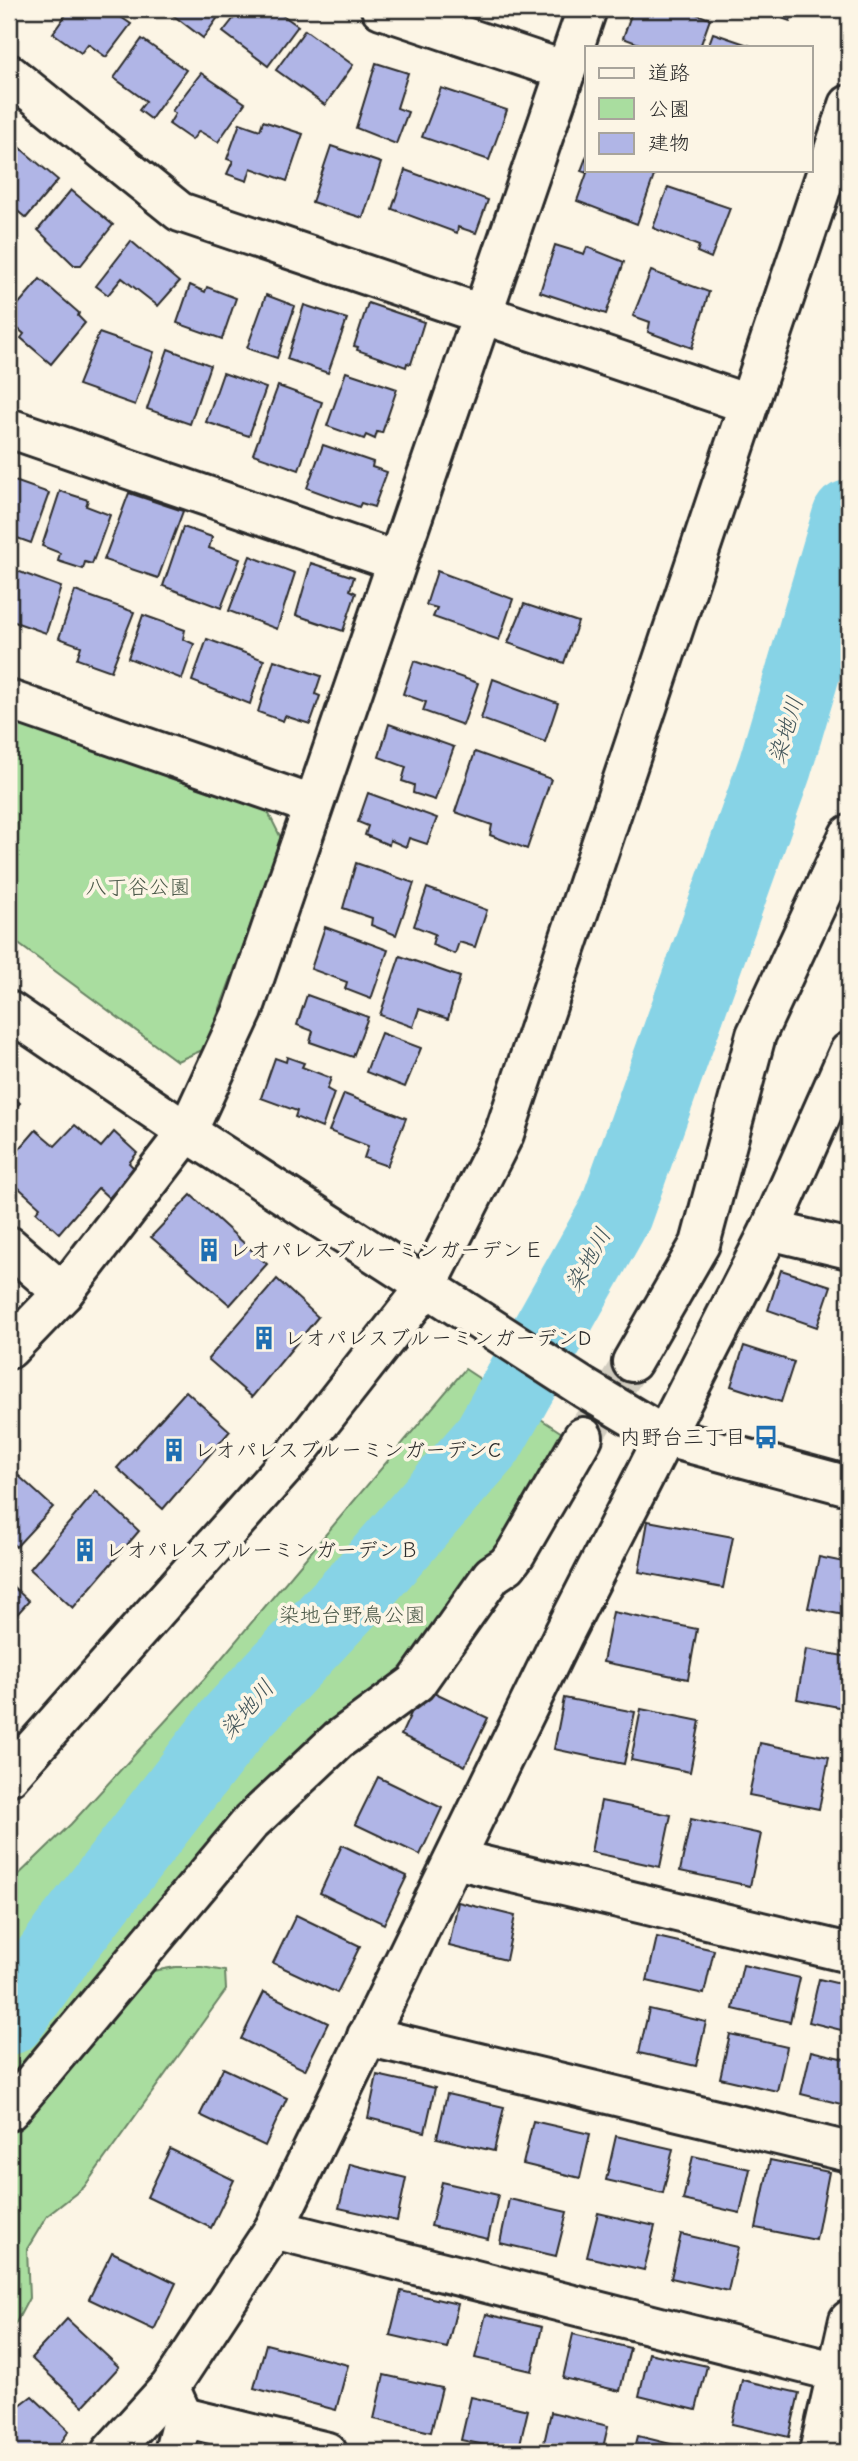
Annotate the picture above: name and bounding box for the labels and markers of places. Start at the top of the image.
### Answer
building icon: レオパレスブルーミンガーデンＥ [195,1236,223,1264]
place label: レオパレスブルーミンガーデンＥ [229,1238,544,1262]
building icon: レオパレスブルーミンガーデンD [250,1324,278,1352]
place label: レオパレスブルーミンガーデンD [284,1326,591,1350]
bus stop icon: 内野台三丁目 [752,1423,780,1451]
place label: 内野台三丁目 [620,1425,746,1449]
building icon: レオパレスブルーミンガーデンC [160,1436,188,1464]
place label: レオパレスブルーミンガーデンC [194,1438,501,1462]
building icon: レオパレスブルーミンガーデンＢ [71,1536,99,1564]
place label: レオパレスブルーミンガーデンＢ [105,1538,420,1562]

